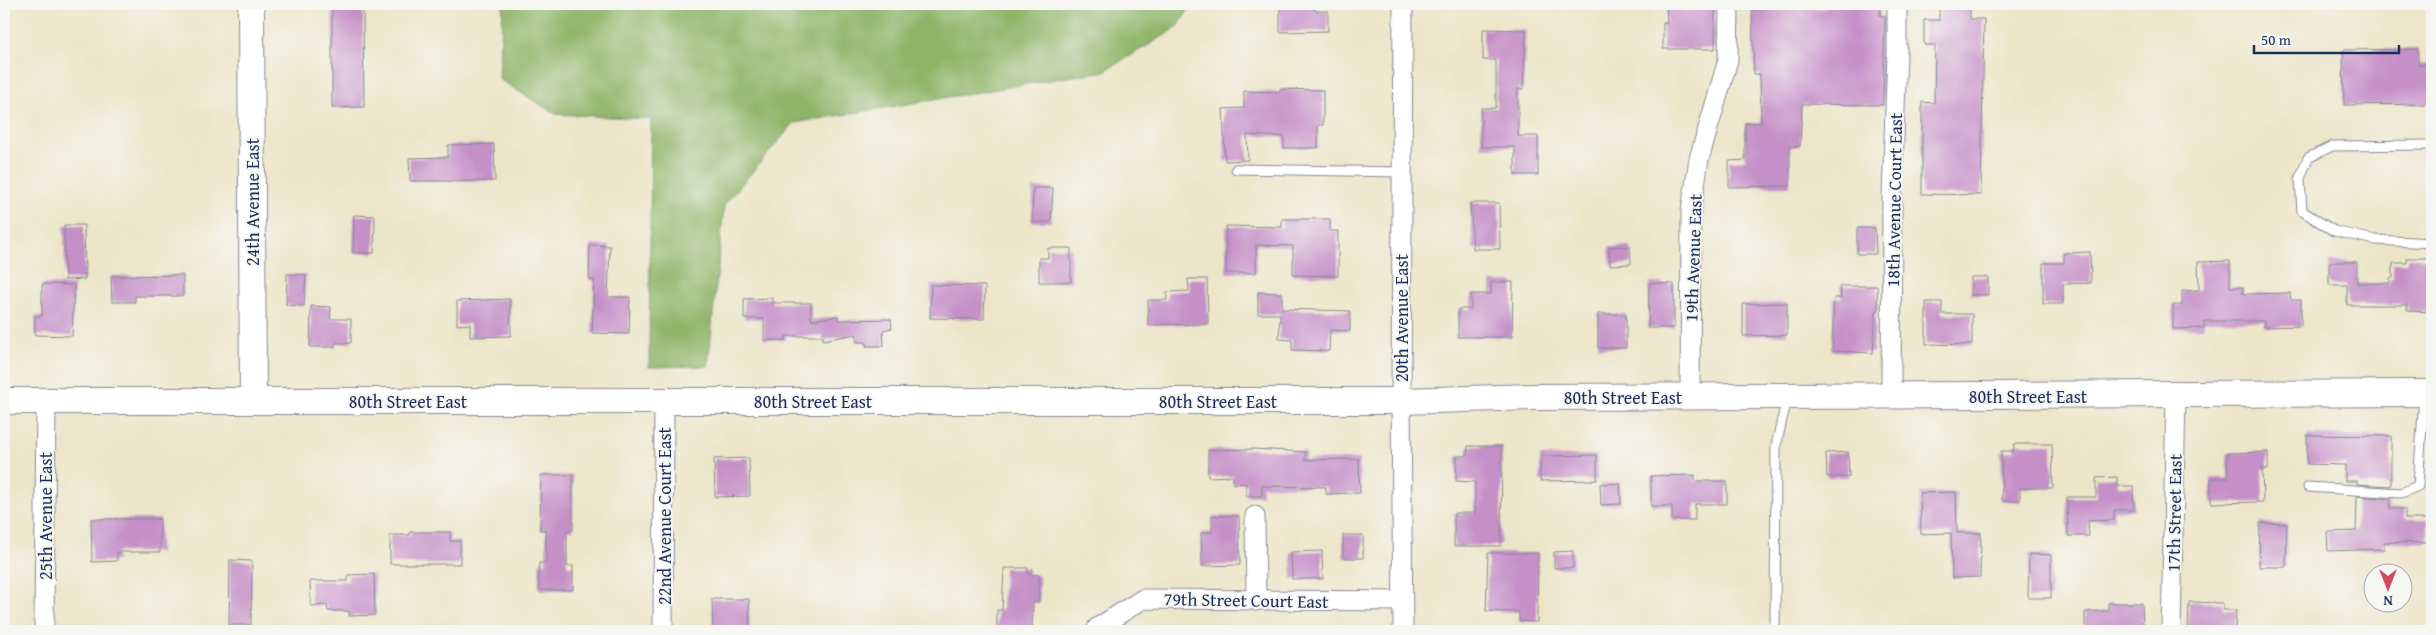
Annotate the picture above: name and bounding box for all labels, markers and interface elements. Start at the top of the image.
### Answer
scale bar [2254,22,2398,54]
text: 50 m [2261,29,2292,50]
street label: 18th Avenue Court East [1879,112,1909,288]
street label: 24th Avenue East [239,137,266,266]
street label: 19th Avenue East [1677,193,1709,323]
street label: 20th Avenue East [1388,253,1415,382]
street label: 80th Street East [1969,383,2088,410]
street label: 80th Street East [1564,384,1683,411]
street label: 80th Street East [349,388,468,415]
street label: 80th Street East [754,388,873,415]
street label: 80th Street East [1159,388,1278,415]
street label: 22nd Avenue Court East [651,426,678,605]
street label: 25th Avenue East [32,451,59,580]
street label: 17th Street East [2159,453,2189,572]
north arrow [2364,562,2414,612]
street label: 79th Street Court East [1163,585,1329,615]
text: N [2383,591,2393,611]

